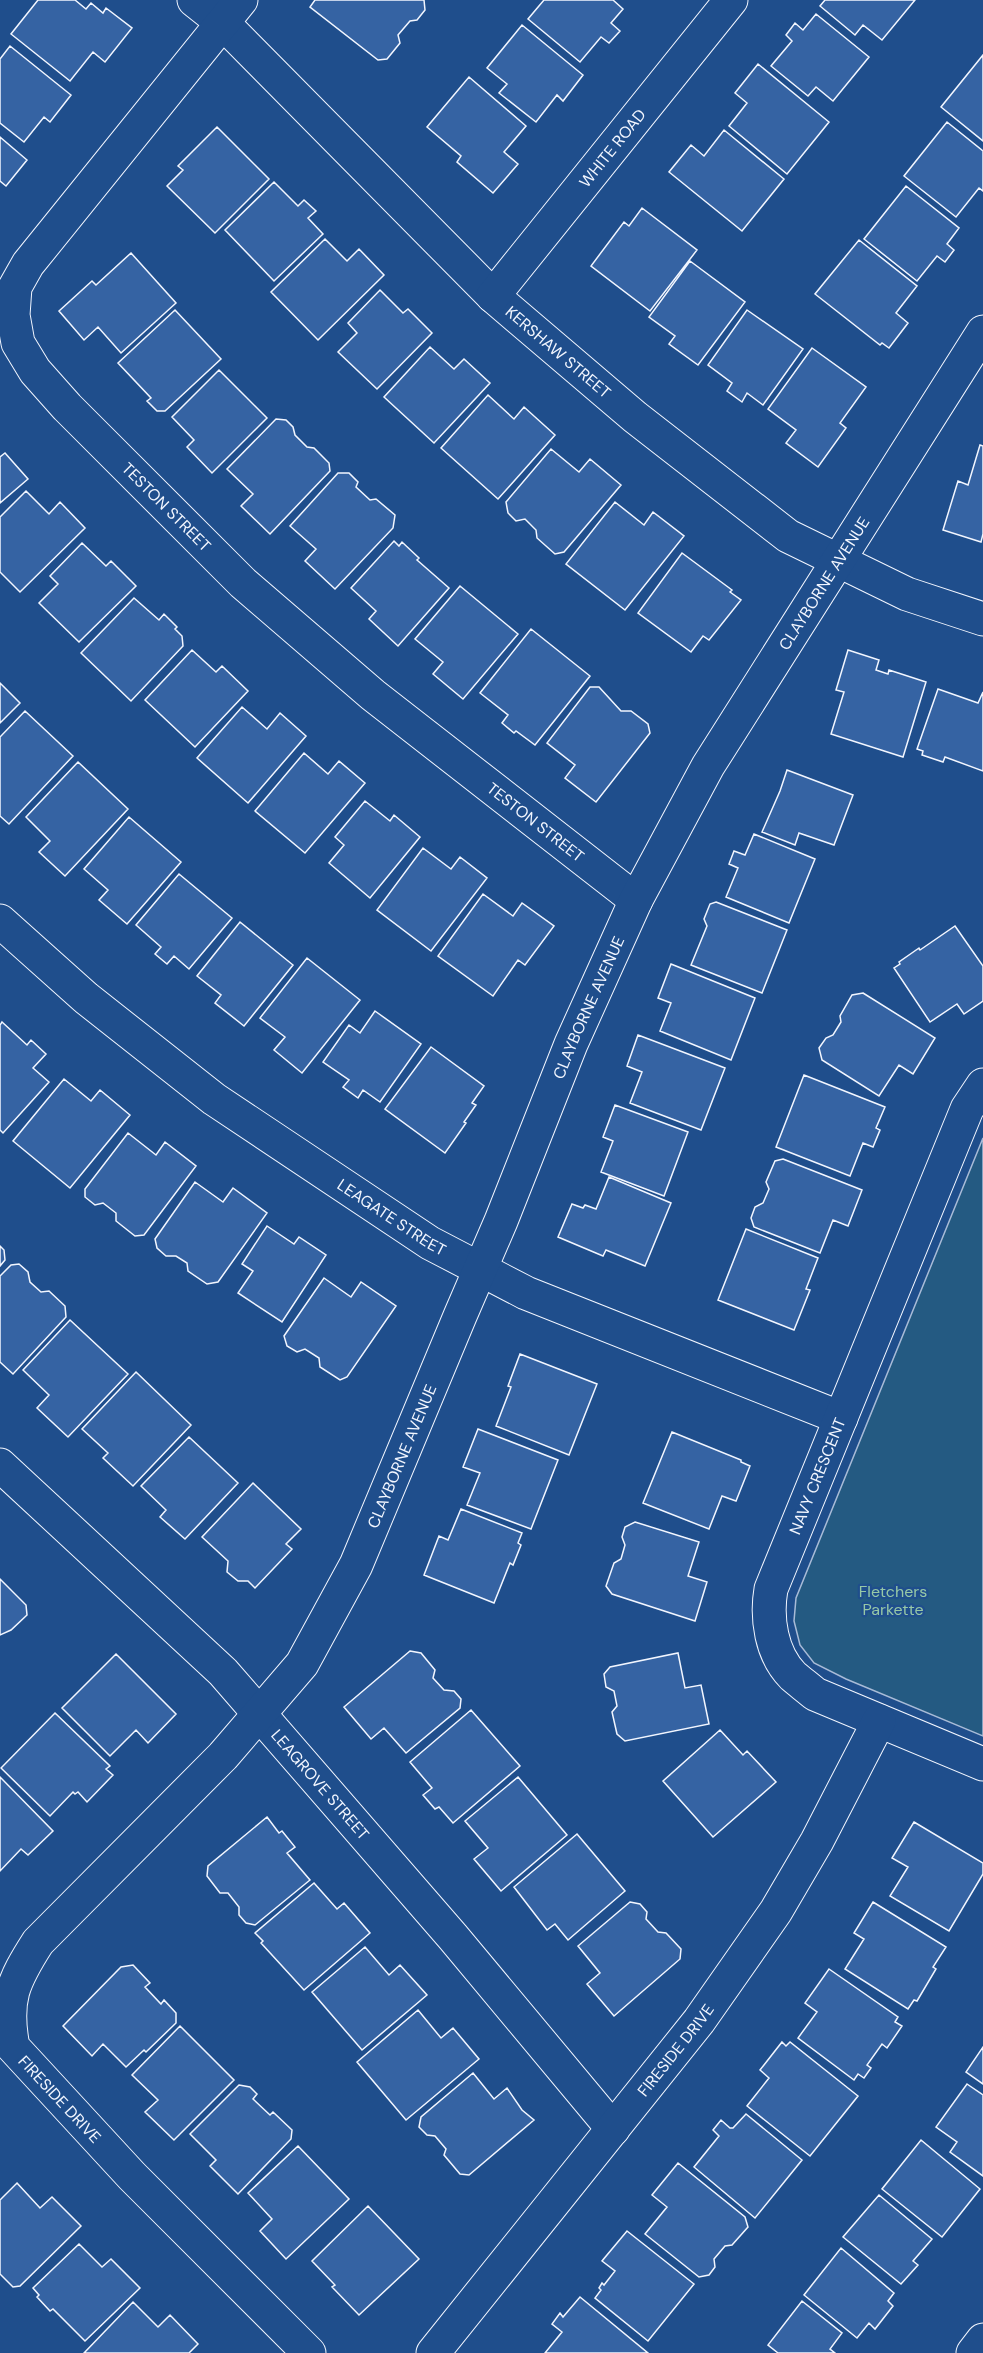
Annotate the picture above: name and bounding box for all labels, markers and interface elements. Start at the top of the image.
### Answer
street label: WHITE ROAD [574,105,650,192]
street label: KERSHAW STREET [501,301,615,403]
street label: TESTON STREET [117,458,215,556]
street label: CLAYBORNE AVENUE [774,513,874,654]
street label: TESTON STREET [483,778,588,867]
street label: CLAYBORNE AVENUE [548,933,629,1082]
street label: LEAGATE STREET [333,1174,450,1261]
street label: CLAYBORNE AVENUE [363,1381,441,1531]
street label: NAVY CRESCENT [784,1415,850,1538]
park label: Fletchers Parkette [859,1581,927,1620]
street label: LEAGROVE STREET [266,1725,374,1844]
street label: FIRESIDE DRIVE [633,2000,719,2101]
street label: FIRESIDE DRIVE [14,2051,106,2148]

